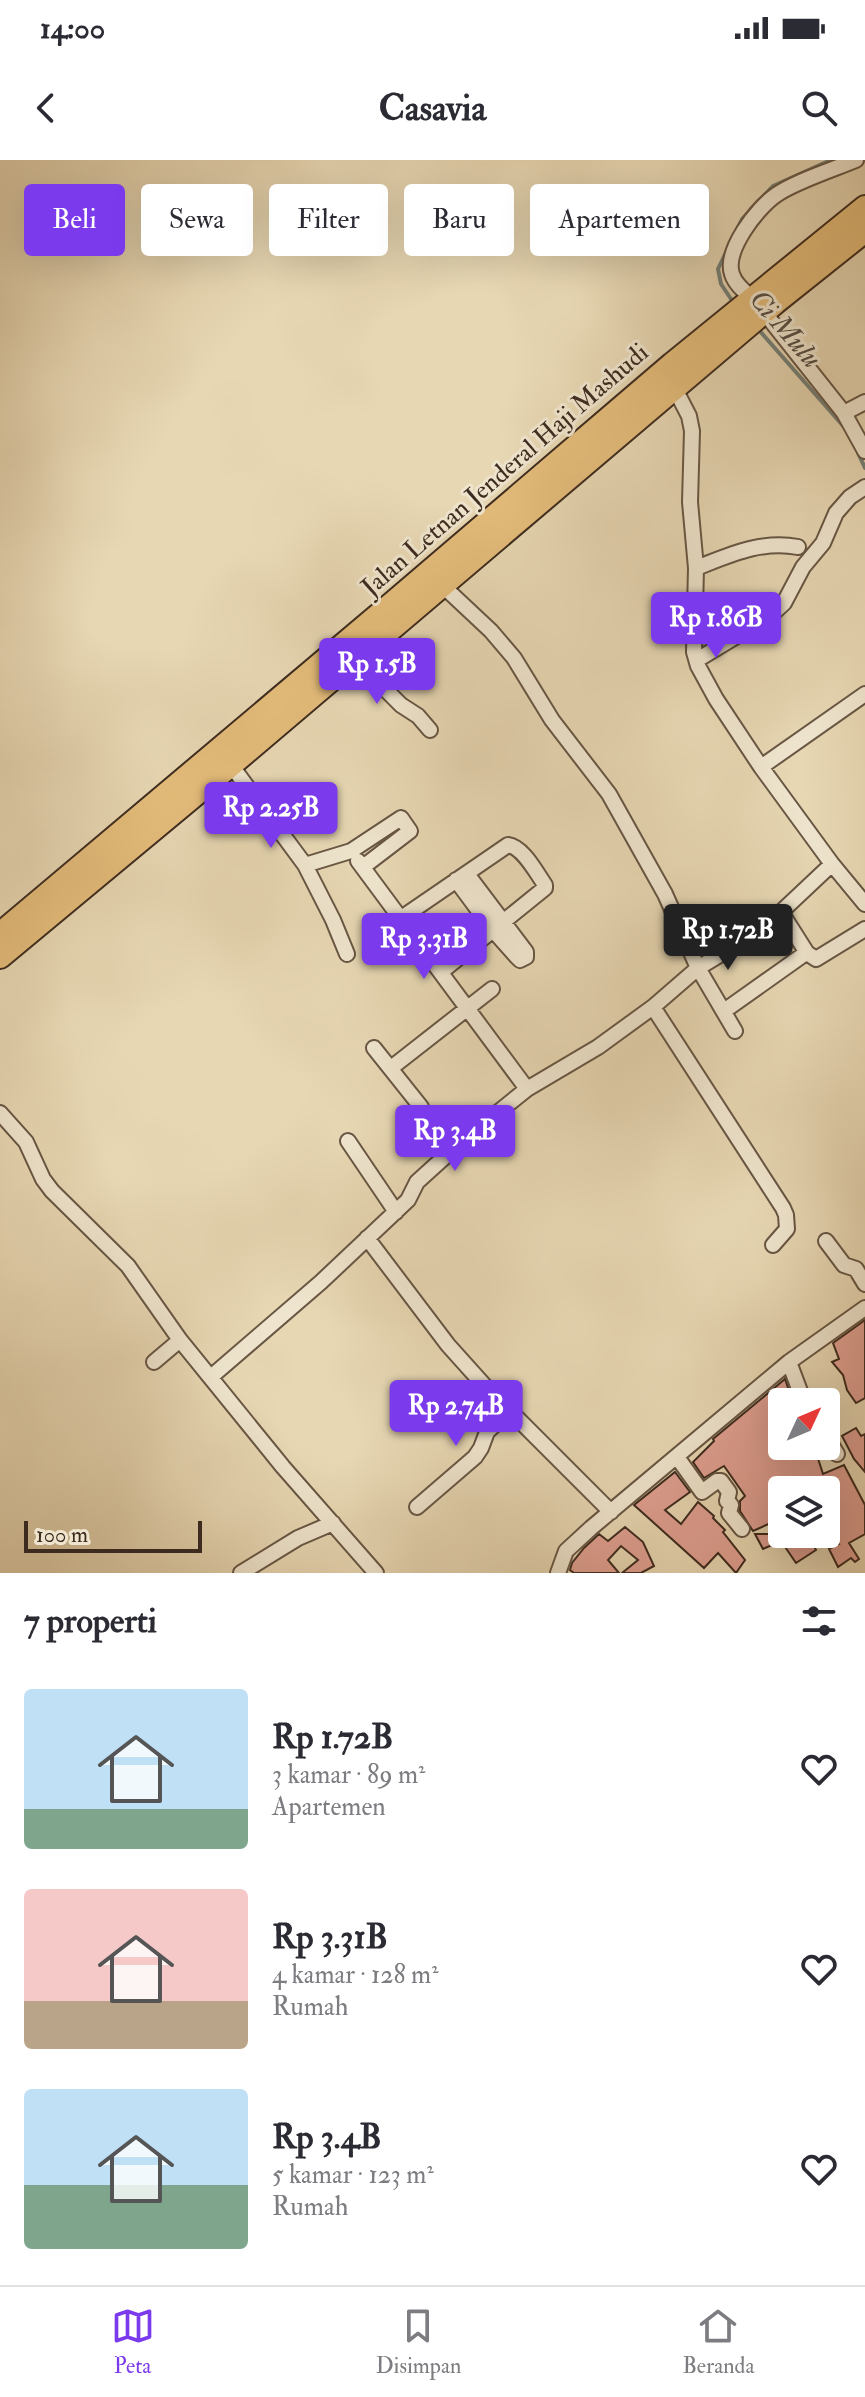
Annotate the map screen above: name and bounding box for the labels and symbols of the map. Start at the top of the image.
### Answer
water label: Ci Mulu [741,283,829,375]
street label: Jalan Letnan Jenderal Haji Mashudi [354,337,655,604]
pin: Rp 1.86B [633,592,799,660]
pin: Rp 1.5B [303,638,451,706]
pin: Rp 2.25B [188,782,354,850]
pin: Rp 1.72B [645,904,811,972]
pin: Rp 3.31B [341,913,507,981]
pin: Rp 3.4B [381,1105,529,1173]
pin: Rp 2.74B [373,1380,539,1448]
north arrow [768,1388,840,1460]
scale bar [24,1517,202,1553]

